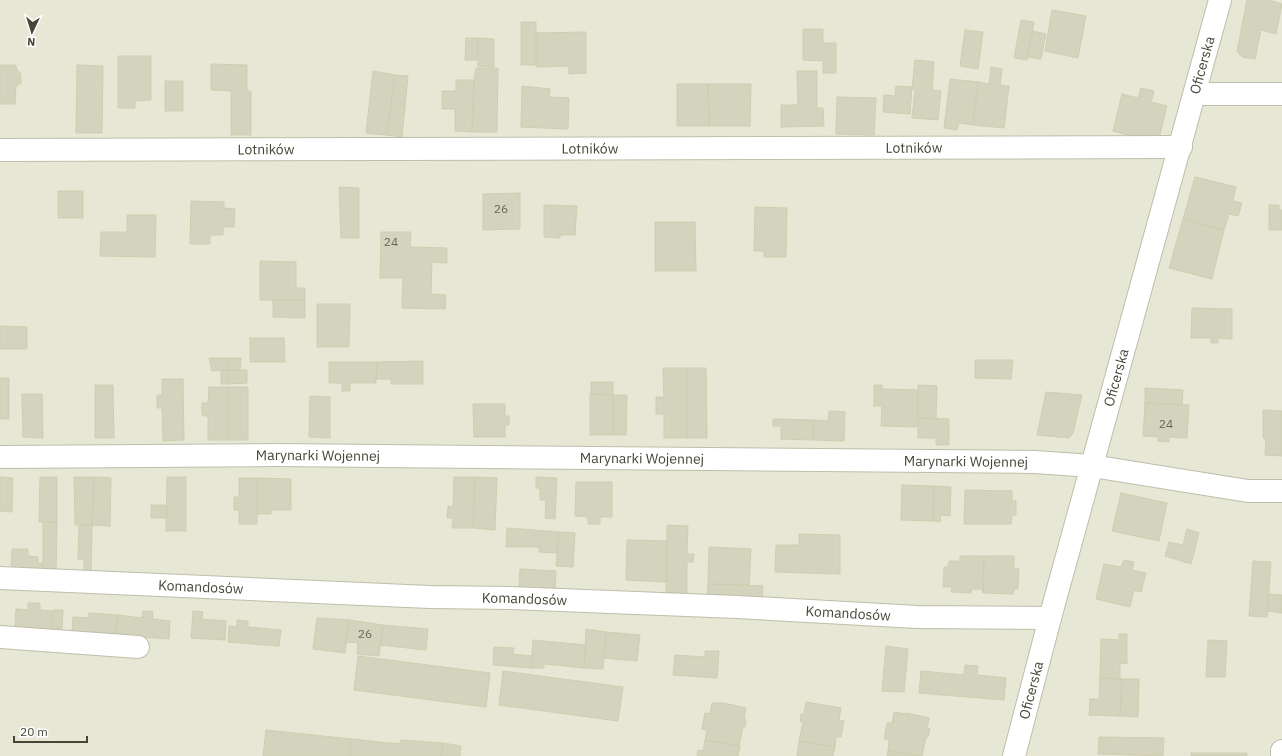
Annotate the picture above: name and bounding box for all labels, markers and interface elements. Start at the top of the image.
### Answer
north arrow [12,12,52,52]
street label: Oficerska [1186,34,1219,96]
text: N [27,35,36,49]
street label: Lotników [562,139,619,158]
street label: Lotników [886,139,943,157]
street label: Lotników [238,140,295,158]
house number: 26 [494,201,508,216]
house number: 24 [384,234,398,249]
street label: Oficerska [1100,346,1133,409]
house number: 24 [1159,416,1173,431]
street label: Marynarki Wojennej [256,446,380,465]
street label: Marynarki Wojennej [580,449,704,468]
street label: Marynarki Wojennej [904,452,1028,471]
street label: Komandosów [158,576,244,598]
street label: Komandosów [482,589,568,609]
street label: Komandosów [805,602,892,625]
house number: 26 [358,626,372,641]
street label: Oficerska [1015,659,1047,721]
scale bar [14,718,87,744]
text: 20 m [20,724,48,739]

